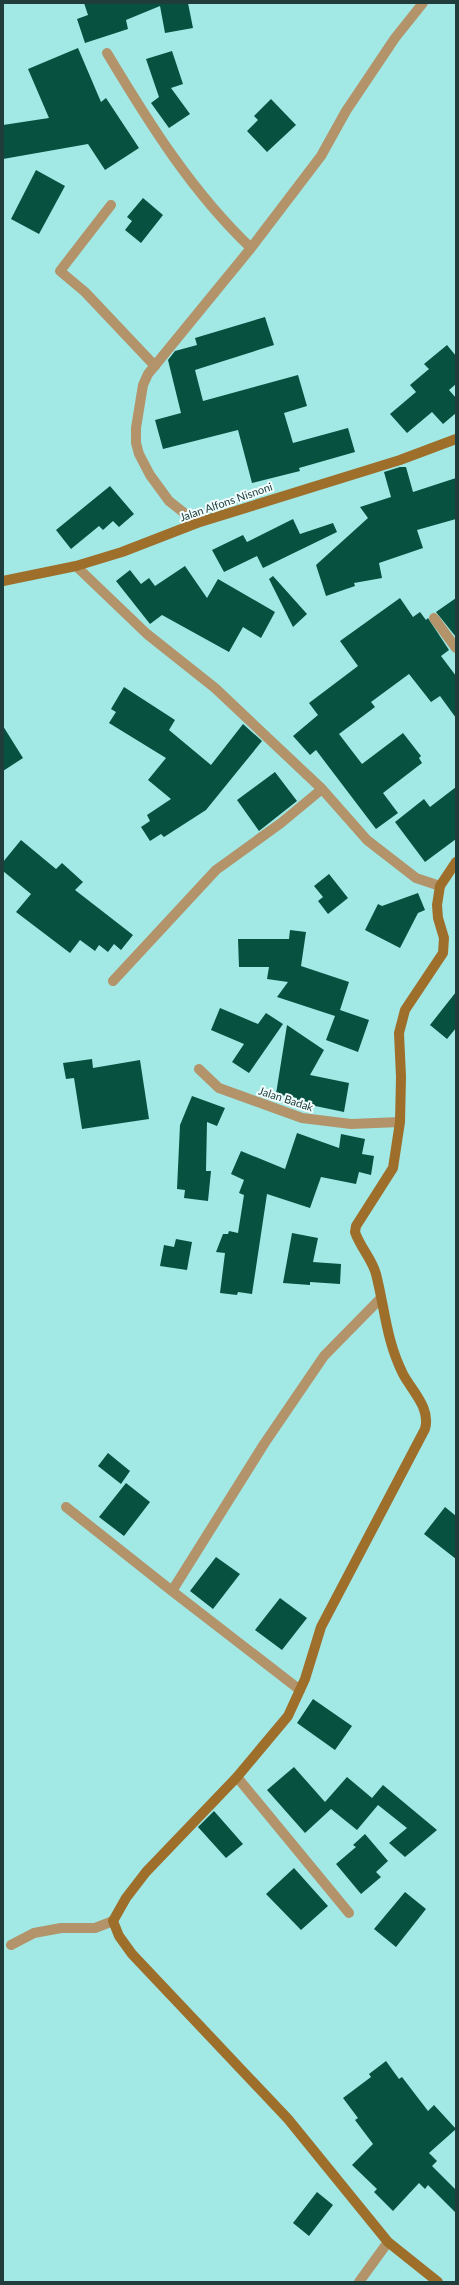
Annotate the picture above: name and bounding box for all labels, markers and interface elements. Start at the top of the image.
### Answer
street label: Jalan Alfons Nisnoni [178,479,274,523]
street label: Jalan Badak [257,1084,315,1114]

